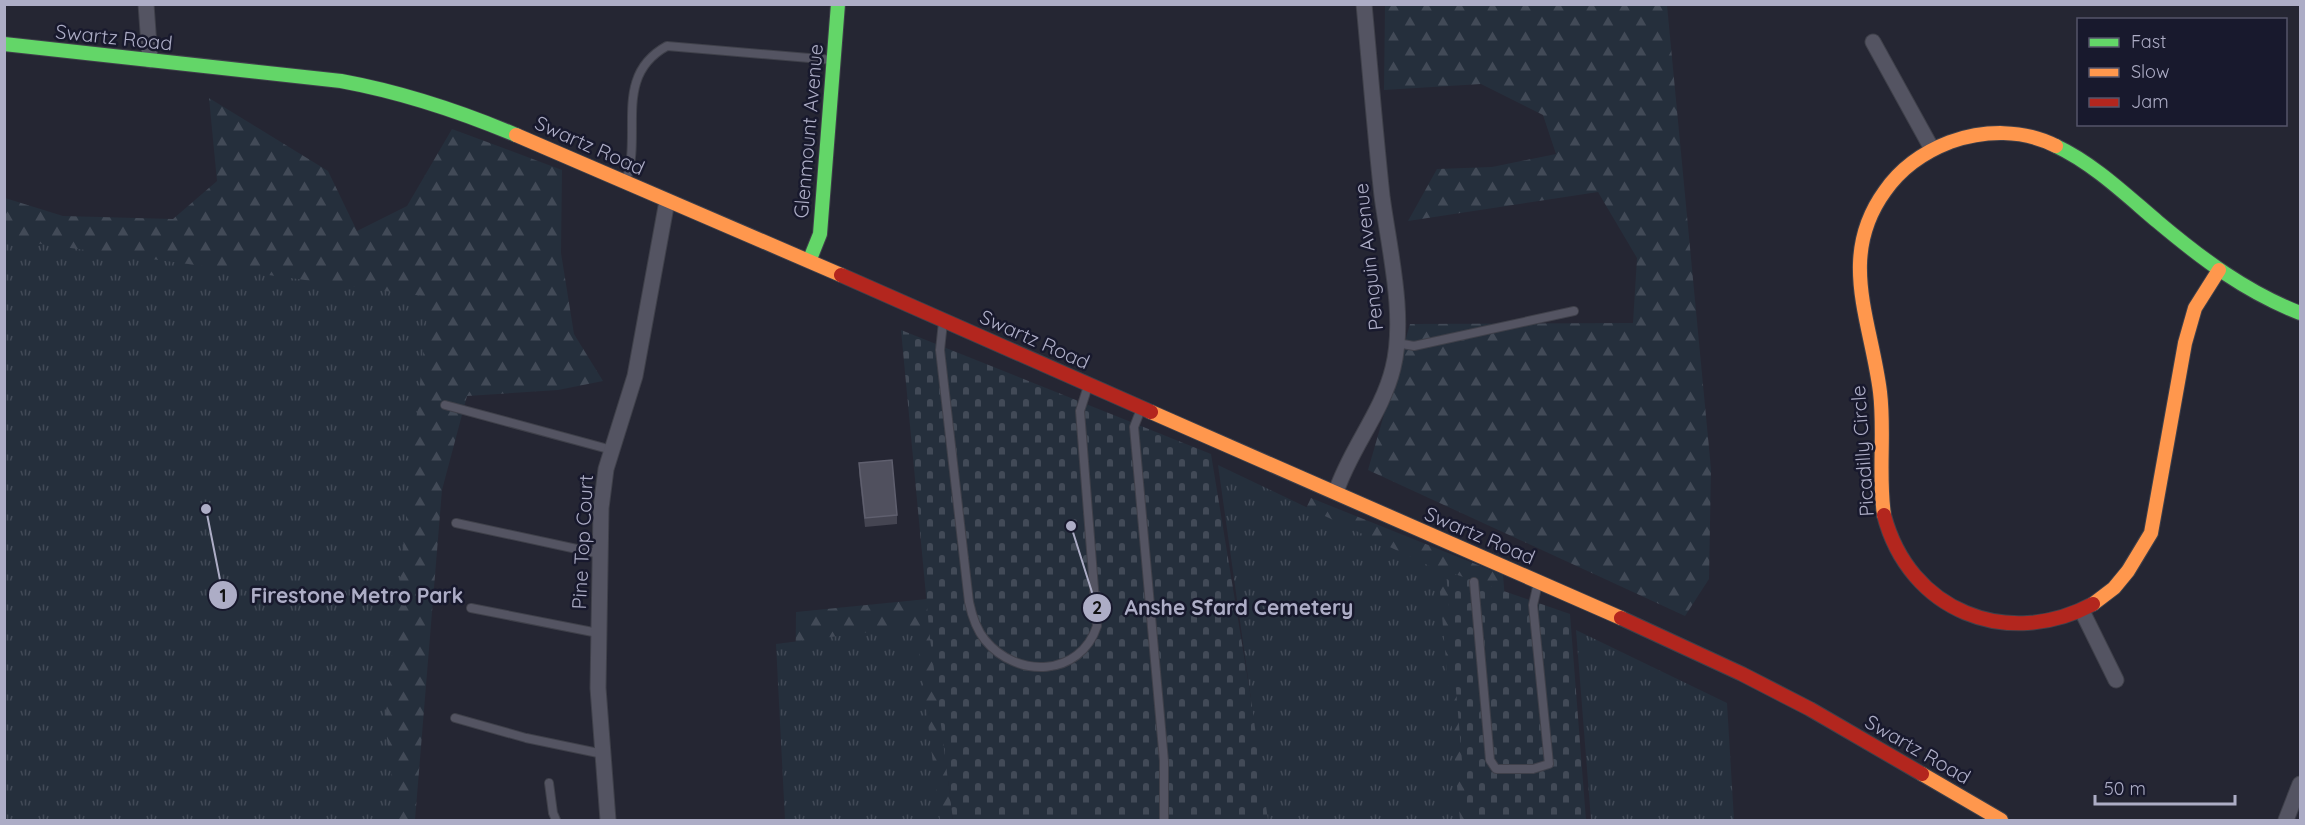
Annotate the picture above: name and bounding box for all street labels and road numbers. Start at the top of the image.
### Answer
street label: Swartz Road [54,18,174,56]
street label: Glenmount Avenue [788,43,828,219]
street label: Swartz Road [531,110,649,180]
street label: Penguin Avenue [1348,182,1388,332]
street label: Swartz Road [976,304,1094,374]
street label: Picadilly Circle [1845,385,1879,517]
street label: Pine Top Court [566,474,598,610]
street label: Swartz Road [1421,501,1539,569]
street label: Swartz Road [1861,709,1975,789]

